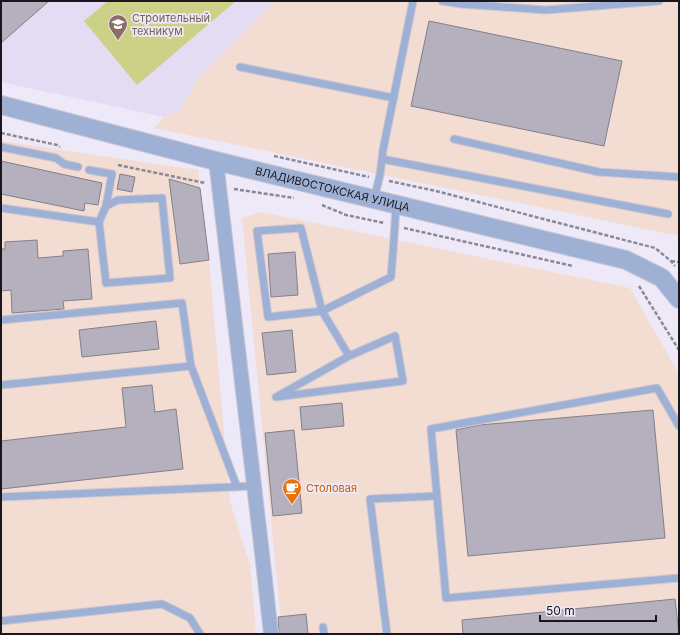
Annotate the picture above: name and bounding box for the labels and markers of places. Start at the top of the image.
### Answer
place label: Строительный техникум [132,11,210,38]
school or university icon: Строительный техникум [107,13,129,41]
cafe icon: Столовая [281,477,303,505]
place label: Столовая [306,481,357,495]

